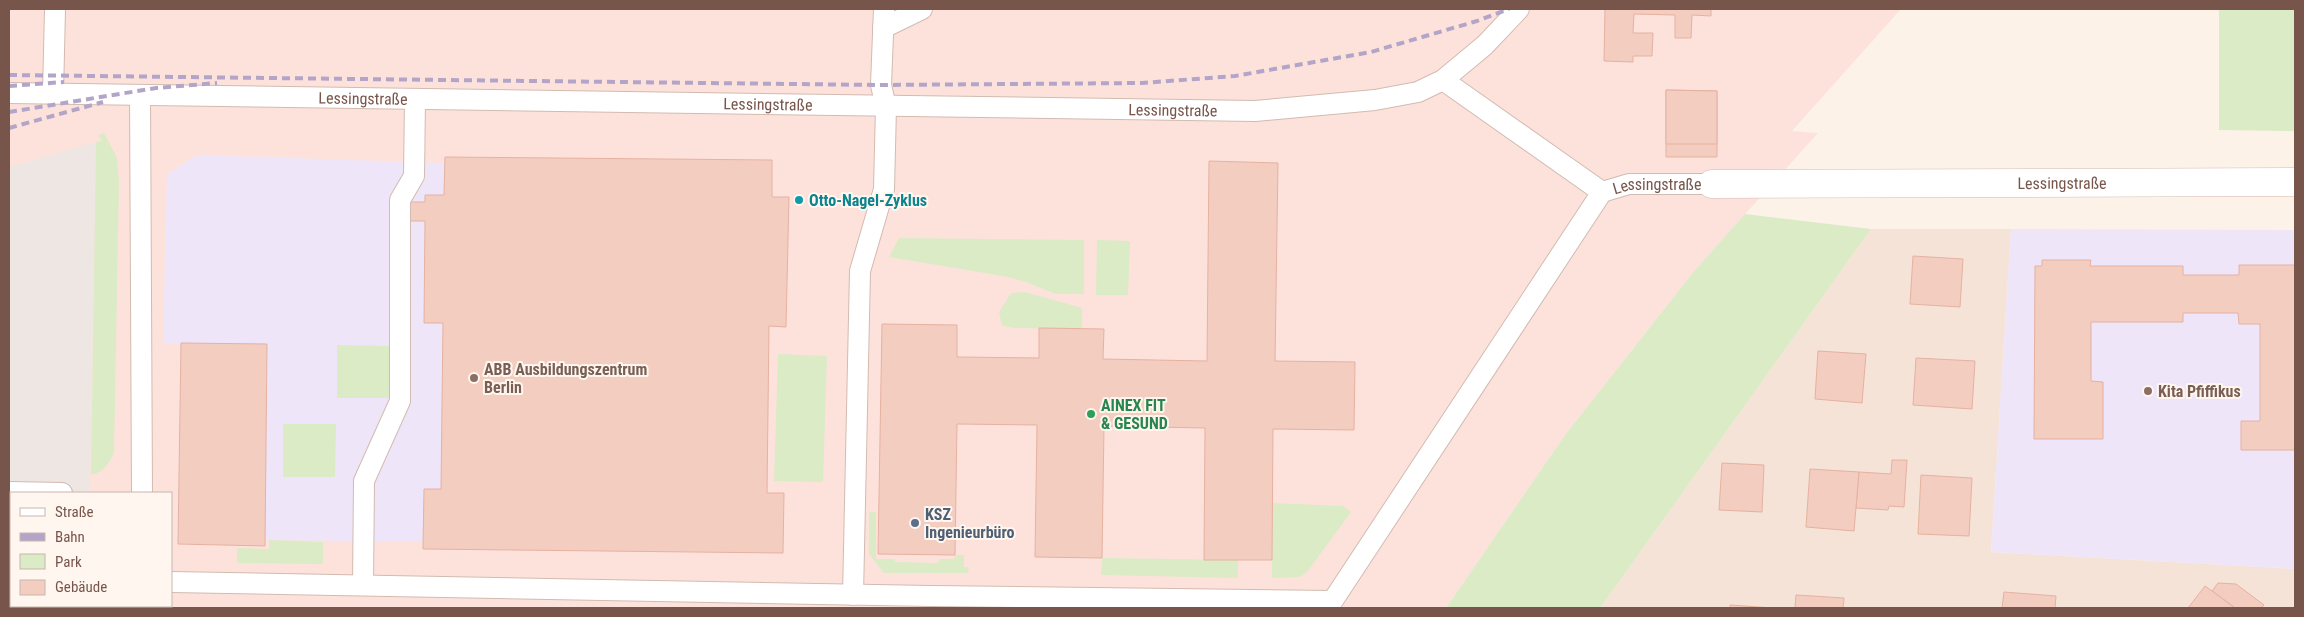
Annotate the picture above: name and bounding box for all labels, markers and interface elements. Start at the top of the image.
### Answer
street label: Lessingstraße [318,88,408,108]
street label: Lessingstraße [723,94,813,114]
street label: Lessingstraße [1128,100,1218,120]
street label: Lessingstraße [2017,173,2107,192]
street label: Lessingstraße [1610,175,1701,198]
place label: Otto-Nagel-Zyklus [809,191,927,210]
marker: Otto-Nagel-Zyklus [793,194,805,206]
place label: ABB Ausbildungszentrum Berlin [484,360,647,397]
marker: ABB Ausbildungszentrum Berlin [468,372,480,384]
place label: Kita Pfiffikus [2158,382,2241,401]
marker: Kita Pfiffikus [2142,385,2154,397]
place label: AINEX FIT & GESUND [1101,396,1168,433]
marker: AINEX FIT & GESUND [1085,408,1097,420]
legend [10,492,172,607]
text: Straße [55,503,94,521]
place label: KSZ Ingenieurbüro [925,505,1014,542]
marker: KSZ Ingenieurbüro [909,517,921,529]
text: Bahn [55,528,85,546]
text: Park [55,553,82,571]
text: Gebäude [55,578,107,596]

